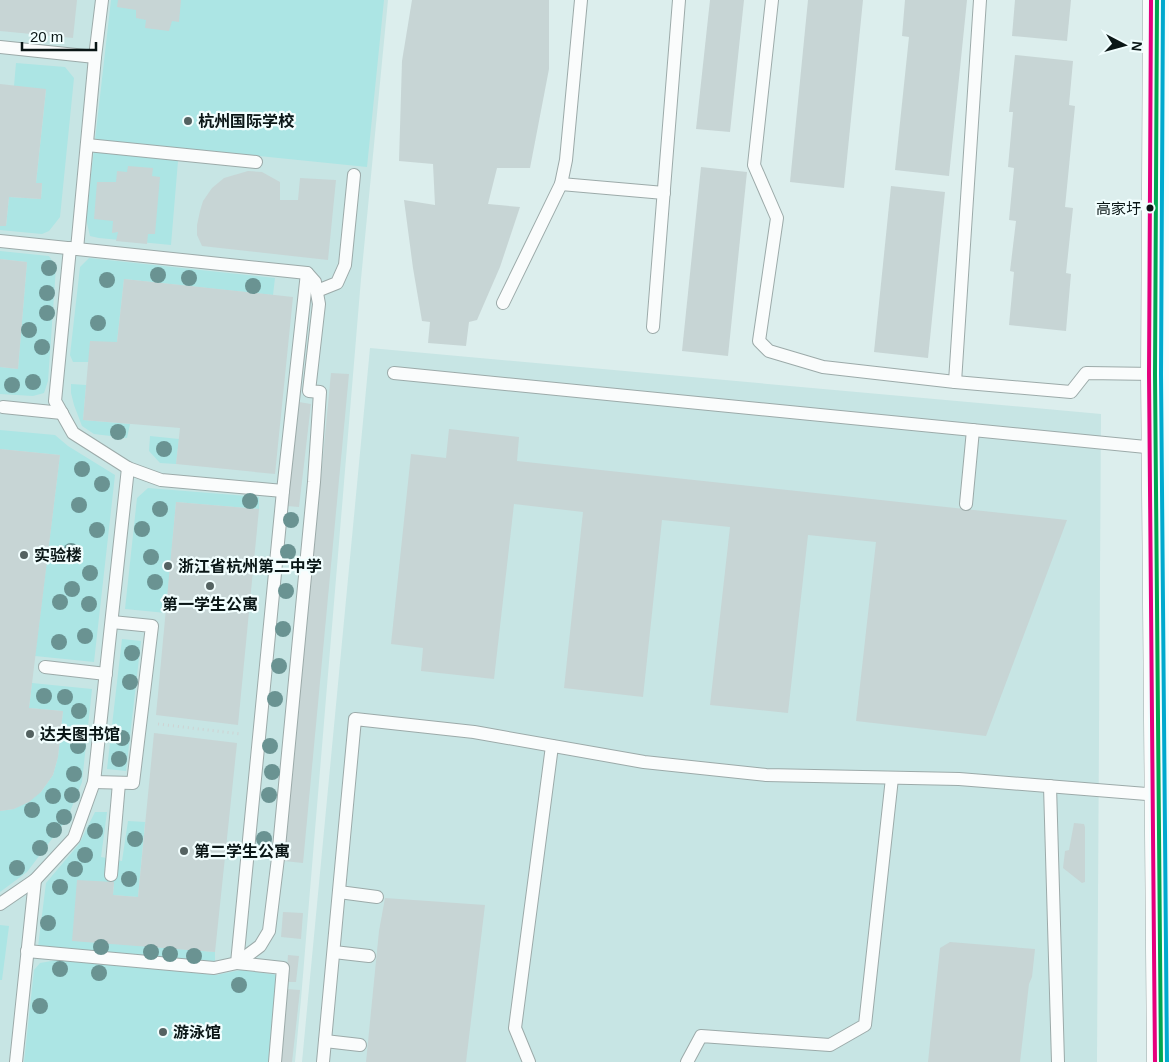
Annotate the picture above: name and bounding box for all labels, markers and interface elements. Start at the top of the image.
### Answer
scale bar [22,20,96,52]
north arrow [1099,20,1149,70]
text: 20 m [30,28,63,45]
text: N [1128,40,1145,52]
place label: 杭州国际学校 [198,112,295,130]
marker: 杭州国际学校 [182,115,194,127]
place label: 高家圩 [1096,200,1141,217]
marker: 高家圩 [1145,203,1155,213]
place label: 实验楼 [34,547,82,564]
marker: 实验楼 [18,549,30,561]
place label: 浙江省杭州第二中学 [178,557,322,575]
marker: 浙江省杭州第二中学 [162,560,174,572]
marker: 第一学生公寓 [204,580,216,592]
place label: 第一学生公寓 [162,596,258,613]
place label: 达夫图书馆 [40,726,120,743]
marker: 达夫图书馆 [24,728,36,740]
place label: 第二学生公寓 [194,843,290,860]
marker: 第二学生公寓 [178,845,190,857]
place label: 游泳馆 [173,1024,221,1041]
marker: 游泳馆 [157,1026,169,1038]

